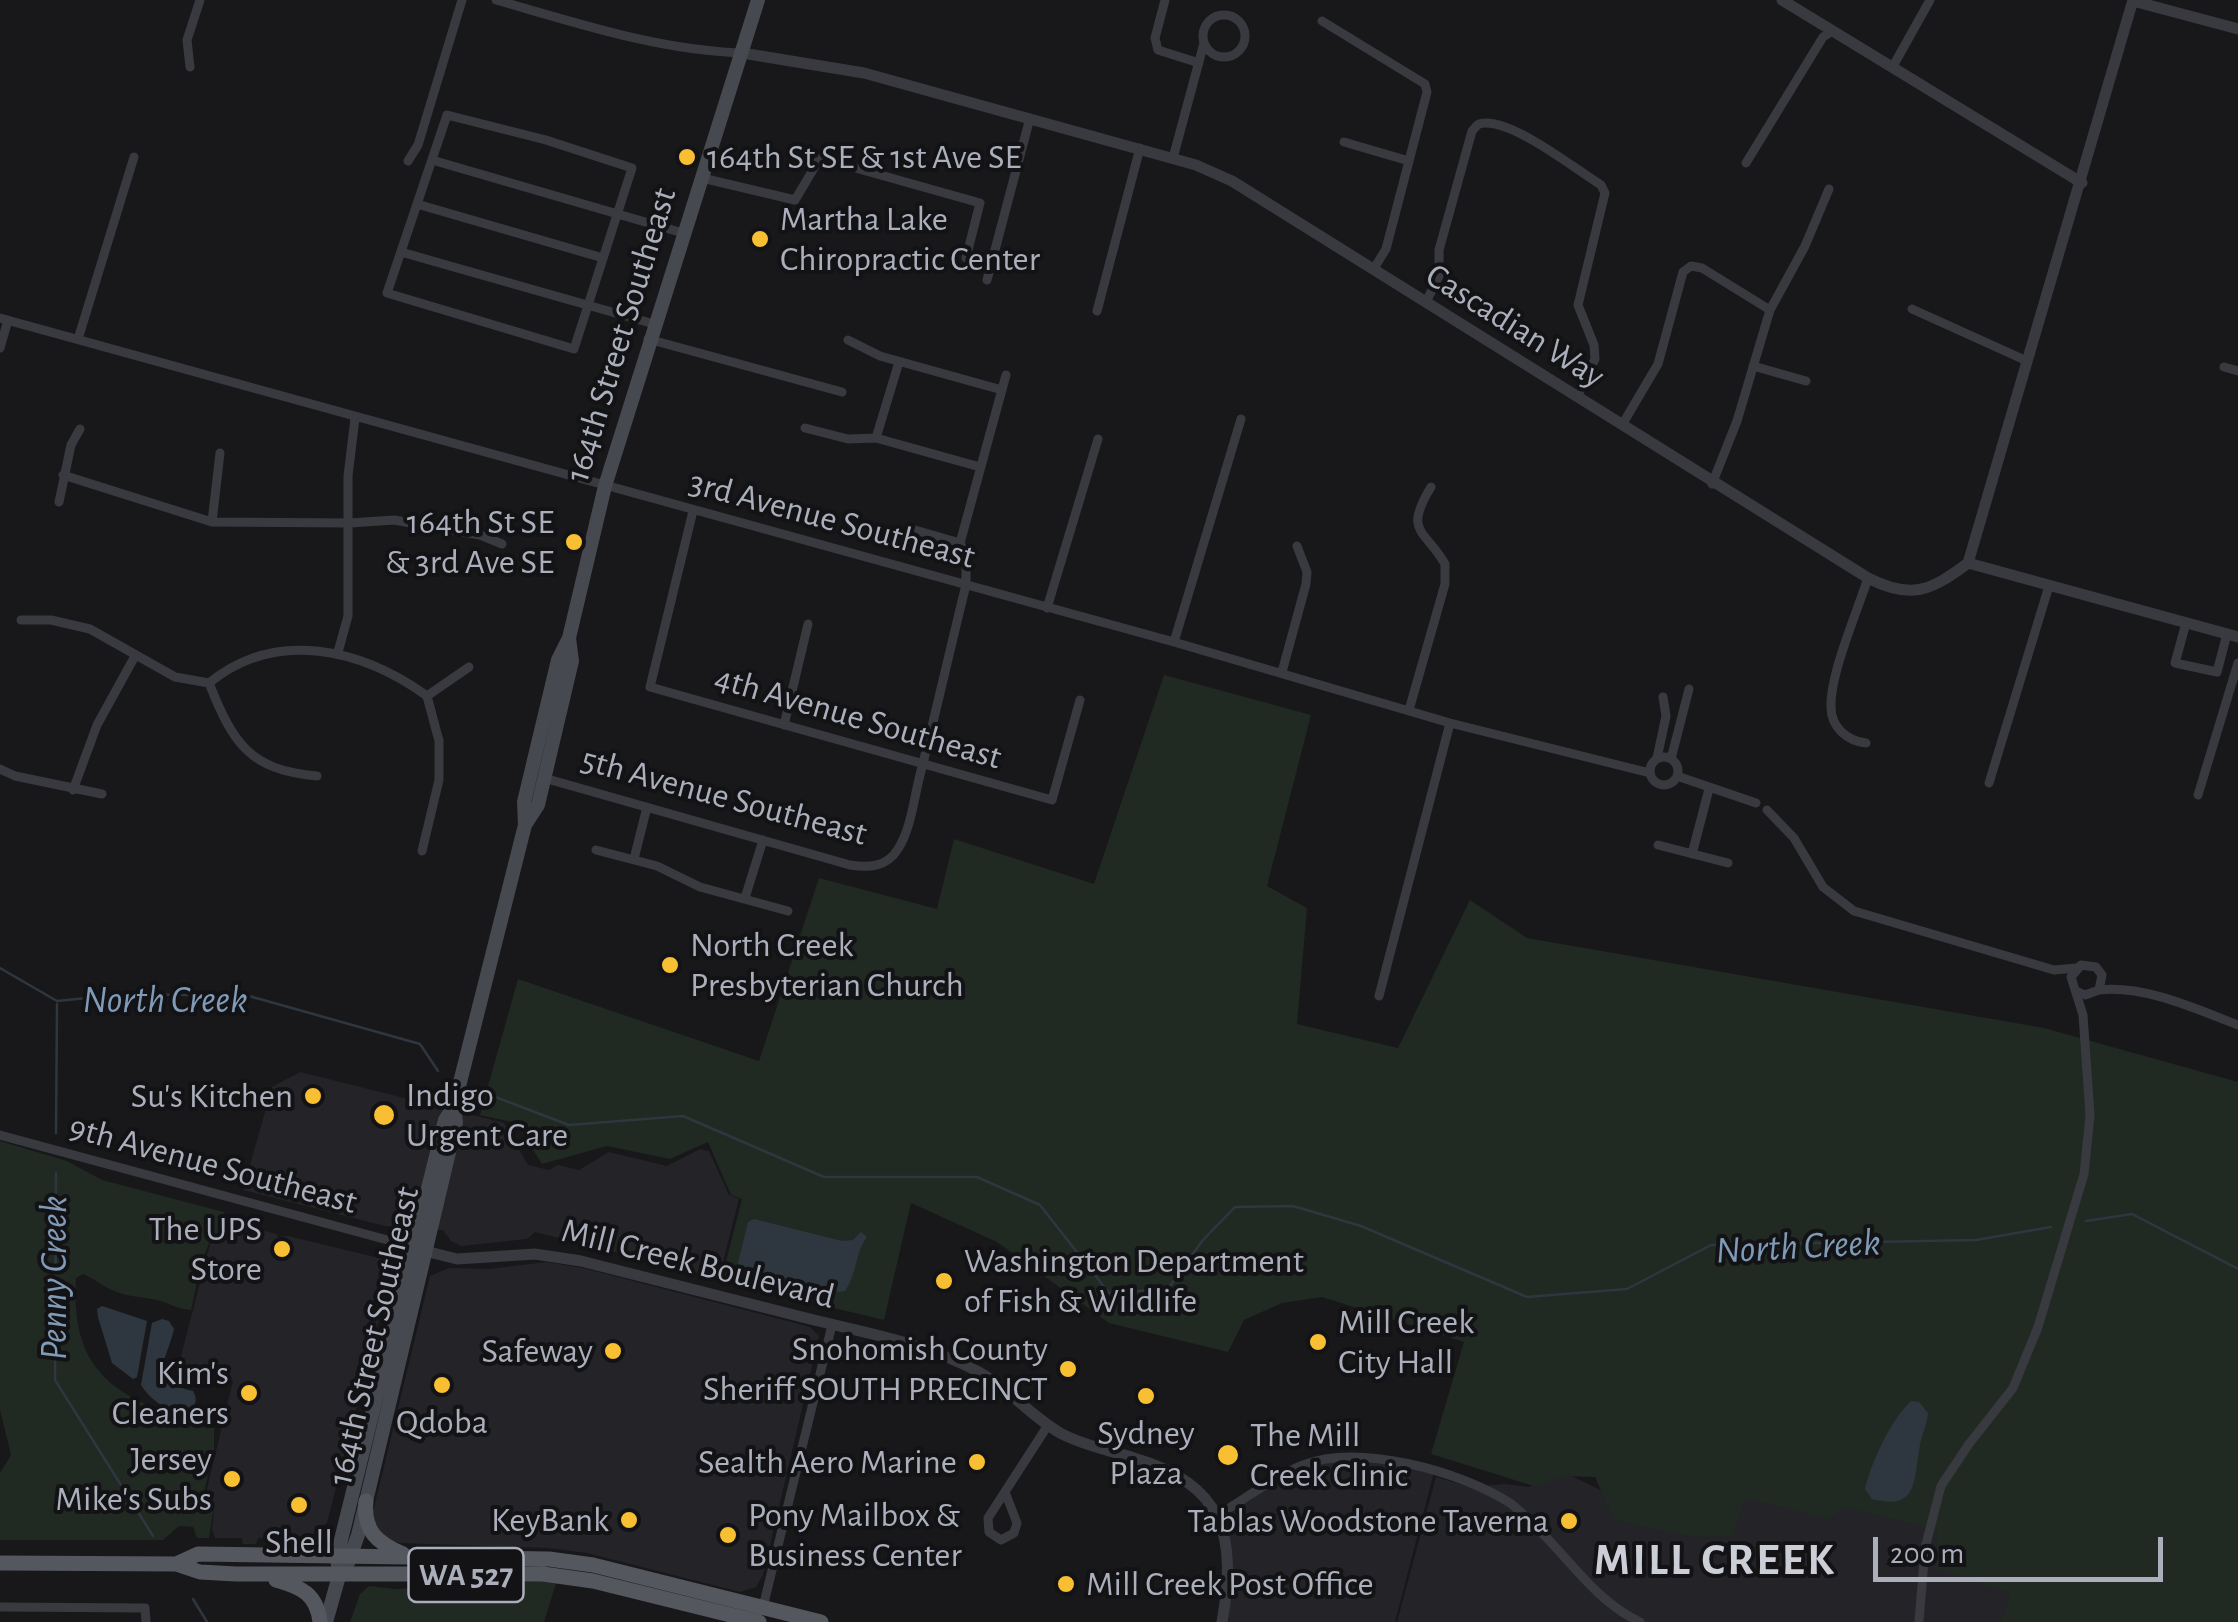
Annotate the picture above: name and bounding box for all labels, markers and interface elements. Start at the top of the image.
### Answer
place label: 164th St SE & 1st Ave SE [707,136,1021,178]
marker: 164th St SE & 1st Ave SE [676,146,698,168]
street label: 164th Street Southeast [556,183,686,487]
place label: Martha Lake Chiropractic Center [780,198,1040,280]
marker: Martha Lake Chiropractic Center [749,228,771,250]
street label: Cascadian Way [1418,254,1612,398]
street label: 3rd Avenue Southeast [685,462,979,578]
place label: 164th St SE & 3rd Ave SE [385,501,554,583]
marker: 164th St SE & 3rd Ave SE [563,531,585,553]
street label: 4th Avenue Southeast [710,657,1006,779]
street label: 5th Avenue Southeast [576,739,872,855]
place label: North Creek Presbyterian Church [690,924,964,1006]
marker: North Creek Presbyterian Church [659,954,681,976]
water label: North Creek [83,978,247,1024]
place label: Indigo Urgent Care [406,1074,568,1156]
place label: Su's Kitchen [131,1075,293,1117]
marker: Su's Kitchen [302,1085,324,1107]
marker: Indigo Urgent Care [371,1102,397,1128]
street label: 9th Avenue Southeast [65,1106,361,1224]
street label: 164th Street Southeast [319,1183,429,1489]
water label: Penny Creek [32,1196,78,1360]
place label: The UPS Store [148,1208,262,1290]
street label: Mill Creek Boulevard [557,1210,839,1318]
water label: North Creek [1714,1220,1882,1274]
marker: The UPS Store [271,1238,293,1260]
place label: Washington Department of Fish & Wildlife [964,1240,1304,1322]
marker: Washington Department of Fish & Wildlife [933,1270,955,1292]
place label: Mill Creek City Hall [1338,1301,1474,1383]
place label: Snohomish County Sheriff SOUTH PRECINCT [703,1328,1048,1410]
place label: Safeway [482,1330,593,1372]
marker: Mill Creek City Hall [1307,1331,1329,1353]
marker: Safeway [602,1340,624,1362]
place label: Kim's Cleaners [112,1352,229,1434]
marker: Snohomish County Sheriff SOUTH PRECINCT [1057,1358,1079,1380]
marker: Qdoba [431,1374,453,1396]
marker: Kim's Cleaners [238,1382,260,1404]
marker: Sydney Plaza [1135,1385,1157,1407]
place label: Qdoba [396,1401,488,1443]
place label: Sydney Plaza [1097,1412,1195,1494]
place label: The Mill Creek Clinic [1250,1414,1408,1496]
place label: Jersey Mike's Subs [55,1438,212,1520]
place label: Sealth Aero Marine [698,1441,957,1483]
marker: The Mill Creek Clinic [1215,1442,1241,1468]
marker: Sealth Aero Marine [966,1451,988,1473]
marker: Jersey Mike's Subs [221,1468,243,1490]
marker: Shell [288,1494,310,1516]
place label: Pony Mailbox & Business Center [748,1494,962,1576]
place label: KeyBank [491,1499,609,1541]
place label: Tablas Woodstone Taverna [1187,1500,1549,1542]
marker: KeyBank [618,1509,640,1531]
marker: Tablas Woodstone Taverna [1558,1510,1580,1532]
scale bar [1878,1517,2168,1579]
place label: Shell [265,1521,333,1563]
marker: Pony Mailbox & Business Center [717,1524,739,1546]
district label: MILL CREEK [1594,1533,1836,1587]
text: 200 m [1890,1539,1964,1569]
road number: WA 527 [408,1548,524,1602]
place label: Mill Creek Post Office [1086,1563,1374,1605]
marker: Mill Creek Post Office [1055,1573,1077,1595]

